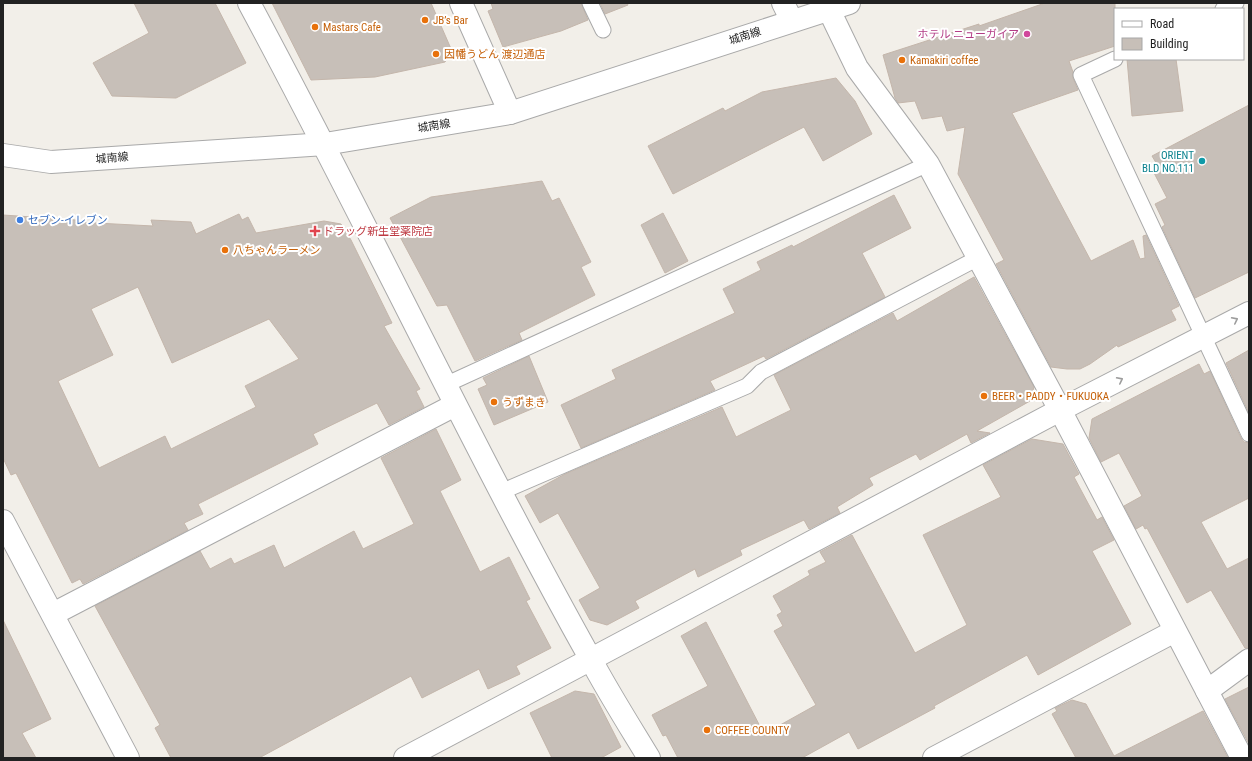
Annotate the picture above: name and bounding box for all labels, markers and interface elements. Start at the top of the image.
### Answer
legend [1114,8,1244,60]
place label: JB’s Bar [433,14,469,27]
marker: JB’s Bar [420,15,430,25]
text: Road [1150,17,1174,31]
place label: Mastars Cafe [323,21,381,34]
marker: Mastars Cafe [310,22,320,32]
street label: 城南線 [727,25,763,47]
place label: ホテル ニューガイア [917,28,1019,41]
marker: ホテル ニューガイア [1022,29,1032,39]
text: Building [1150,37,1188,51]
place label: 因幡うどん 渡辺通店 [444,48,546,61]
marker: 因幡うどん 渡辺通店 [431,49,441,59]
place label: Kamakiri coffee [910,54,978,67]
marker: Kamakiri coffee [897,55,907,65]
street label: 城南線 [417,117,451,135]
place label: ORIENT BLD NO.111 [1142,149,1194,175]
street label: 城南線 [95,150,129,166]
marker: ORIENT BLD NO.111 [1197,156,1207,166]
place label: セブン-イレブン [28,214,108,227]
marker: セブン-イレブン [15,215,25,225]
place label: ドラッグ新生堂薬院店 [323,225,433,238]
marker: ドラッグ新生堂薬院店 [310,226,320,236]
place label: 八ちゃんラーメン [233,244,321,257]
marker: 八ちゃんラーメン [220,245,230,255]
one-way arrow [1231,317,1239,325]
one-way arrow [1116,377,1123,384]
place label: BEER・PADDY・FUKUOKA [992,390,1110,403]
marker: BEER・PADDY・FUKUOKA [979,391,989,401]
place label: うずまき [502,396,546,409]
marker: うずまき [489,397,499,407]
place label: COFFEE COUNTY [715,724,789,737]
marker: COFFEE COUNTY [702,725,712,735]

